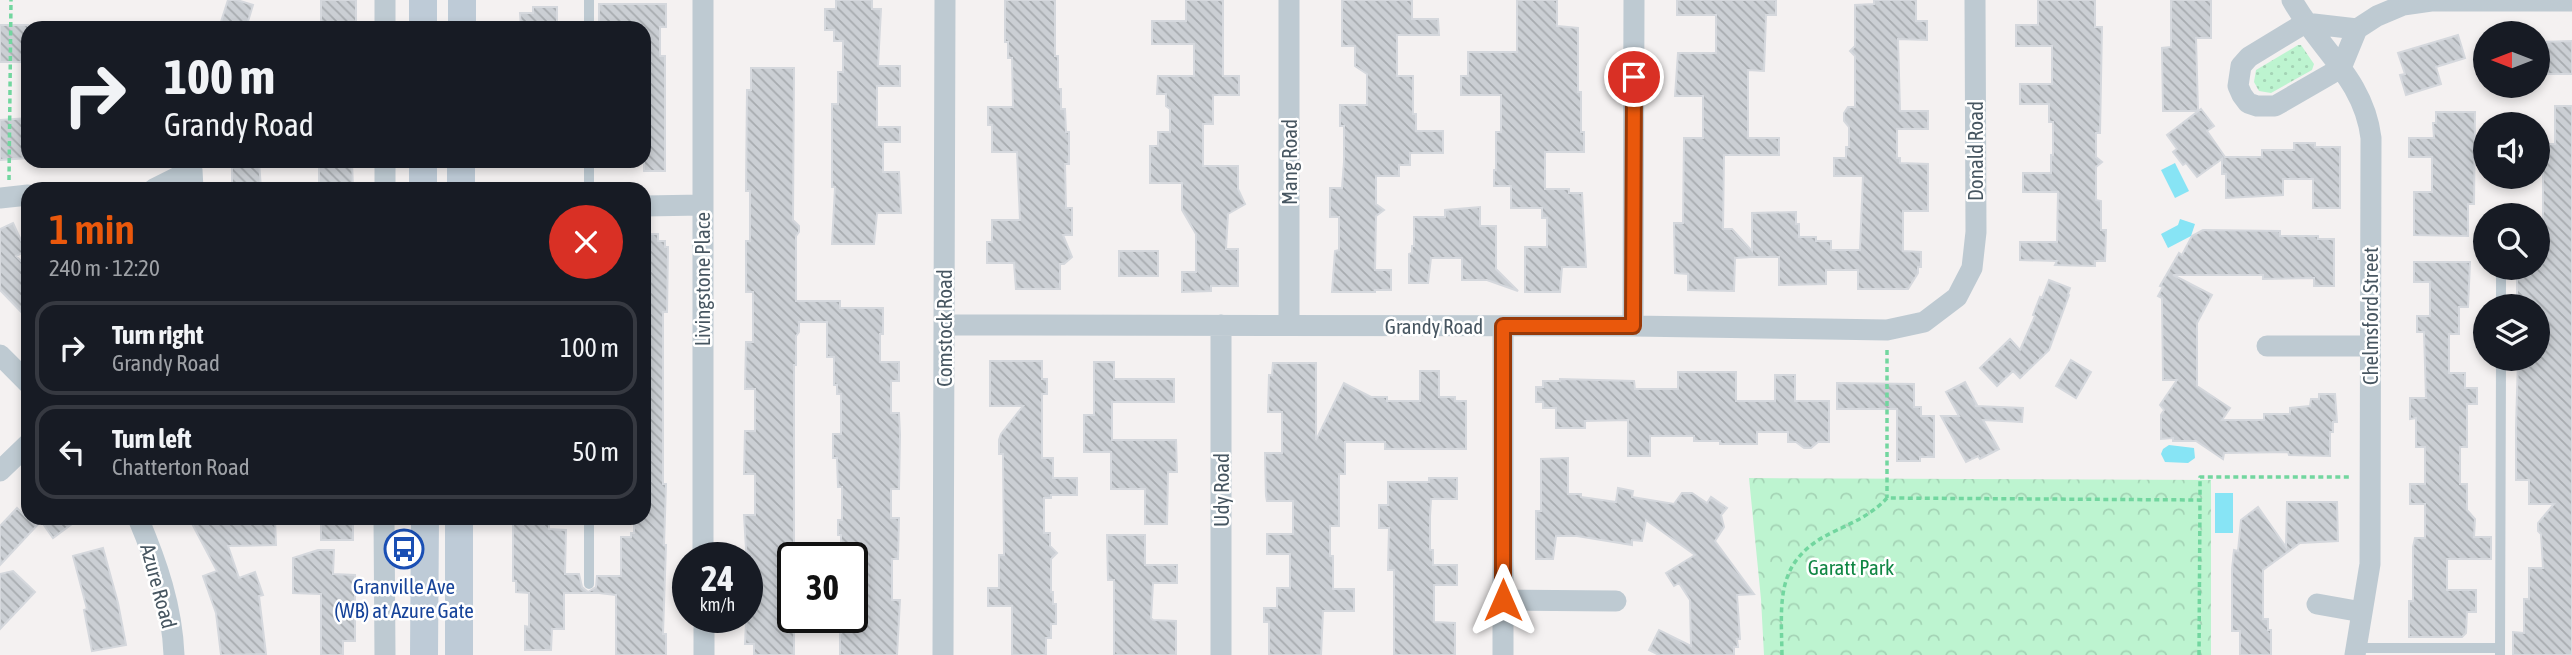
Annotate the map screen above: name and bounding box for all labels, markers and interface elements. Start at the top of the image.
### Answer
north arrow [2473,21,2550,98]
map controls [2473,21,2550,371]
pin [1604,47,1664,107]
text: 100 m [164,48,275,104]
icon: right [49,49,140,140]
icon: arrive [1615,58,1653,96]
street label: Donald Road [1963,101,1987,201]
text: Grandy Road [164,106,314,143]
button: sound [2473,112,2550,189]
street label: Mang Road [1277,119,1301,205]
button: search [2473,203,2550,280]
text: 1 min [49,205,135,253]
button: close [549,205,623,279]
street label: Livingstone Place [690,212,714,346]
street label: Chelmsford Street [2358,247,2382,385]
text: 240 m · 12:20 [49,255,160,281]
street label: Comstock Road [932,269,956,387]
button: layers [2473,294,2550,371]
street label: Grandy Road [1385,314,1483,338]
text: Turn right [112,320,203,350]
icon: right [53,329,91,367]
text: 100 m [560,333,619,363]
text: Grandy Road [112,350,220,376]
text: Turn left [112,424,192,454]
icon: left [53,433,91,471]
text: 50 m [572,437,619,467]
street label: Udy Road [1209,453,1233,527]
text: Chatterton Road [112,454,250,480]
bus stop icon: Granville Ave (WB) at Azure Gate [383,528,425,570]
street label: Azure Road [136,541,182,631]
speed limit sign: 30 [777,542,868,633]
park label: Garatt Park [1808,555,1894,579]
text: 24 [701,558,734,598]
position arrow [1466,563,1540,637]
place label: Granville Ave (WB) at Azure Gate [334,574,474,622]
text: km/h [700,594,735,615]

